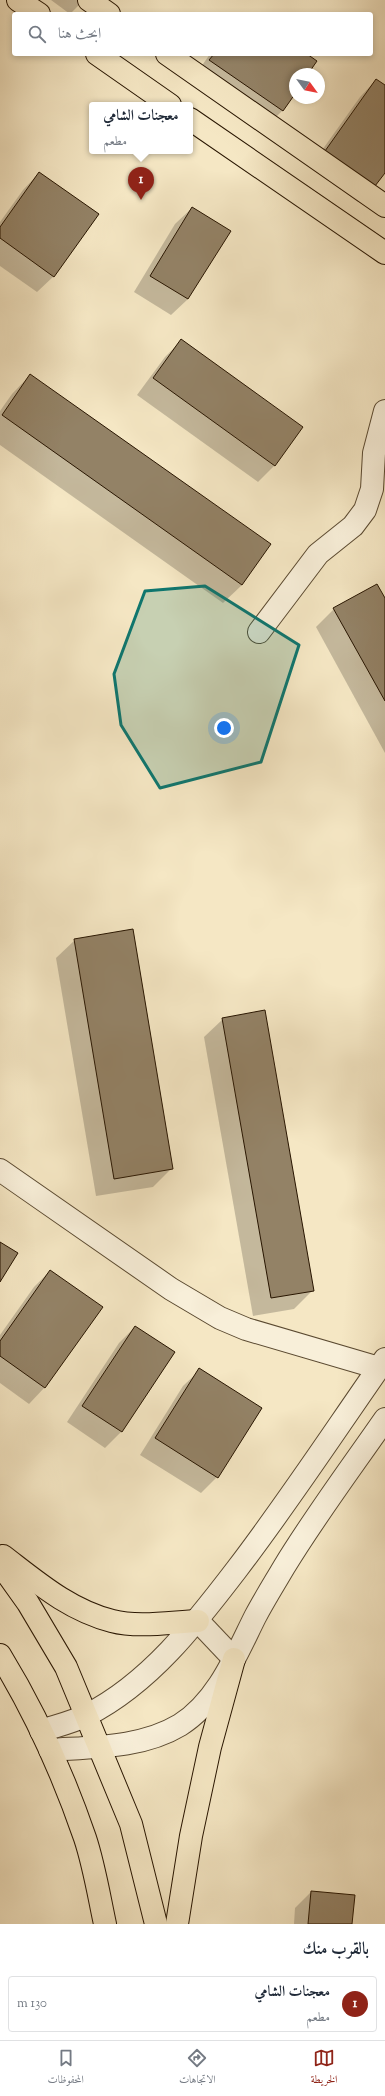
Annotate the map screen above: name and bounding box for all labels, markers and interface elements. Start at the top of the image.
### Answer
search box [12,12,373,56]
icon: search [26,23,48,45]
text: ابحث هنا [58,24,101,45]
north arrow [289,68,325,104]
popup [89,102,193,154]
text: معجنات الشامي [103,106,179,127]
text: مطعم [103,133,127,151]
pin: 1 [128,167,154,200]
your location [214,718,234,738]
text: بالقرب منك [303,1938,369,1962]
text: معجنات الشامي [255,1982,330,2003]
text: 130 m [17,1995,47,2013]
text: 1 [353,1995,357,2013]
text: مطعم [306,2009,330,2027]
tab: المحفوظات [48,2047,84,2090]
tab: الاتجاهات [179,2047,216,2090]
tab: الخريطة [311,2047,337,2090]

